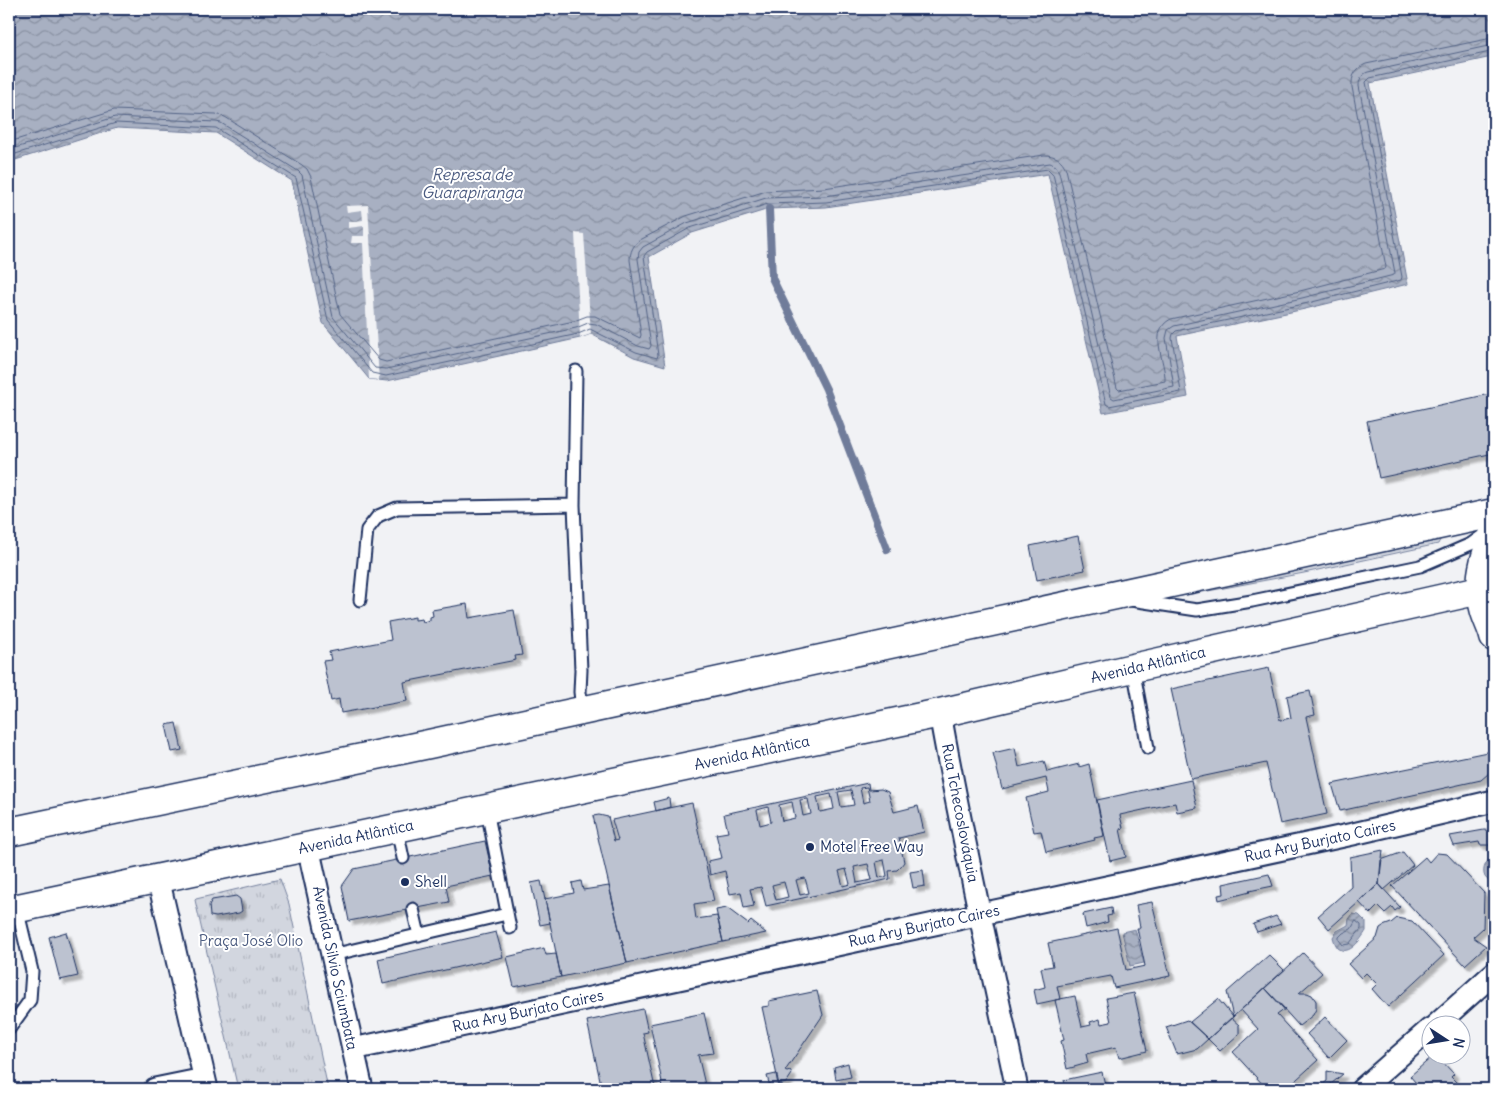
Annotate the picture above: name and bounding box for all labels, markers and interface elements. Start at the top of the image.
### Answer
water label: Represa de Guarapiranga [422,164,523,202]
street label: Avenida Atlântica [1089,642,1208,687]
street label: Avenida Atlântica [692,731,812,774]
street label: Rua Tchecoslováquia [938,742,983,884]
street label: Avenida Atlântica [296,815,416,858]
street label: Rua Ary Burjato Caires [1243,815,1397,866]
place label: Motel Free Way [820,837,924,856]
marker: Motel Free Way [804,841,816,853]
place label: Shell [415,872,447,891]
marker: Shell [399,876,411,888]
street label: Avenida Silvio Sciumbata [309,884,362,1052]
street label: Rua Ary Burjato Caires [847,900,1001,951]
park label: Praça José Olio [199,931,303,950]
street label: Rua Ary Burjato Caires [451,985,605,1036]
north arrow [1420,1016,1470,1066]
text: N [1449,1036,1469,1049]

